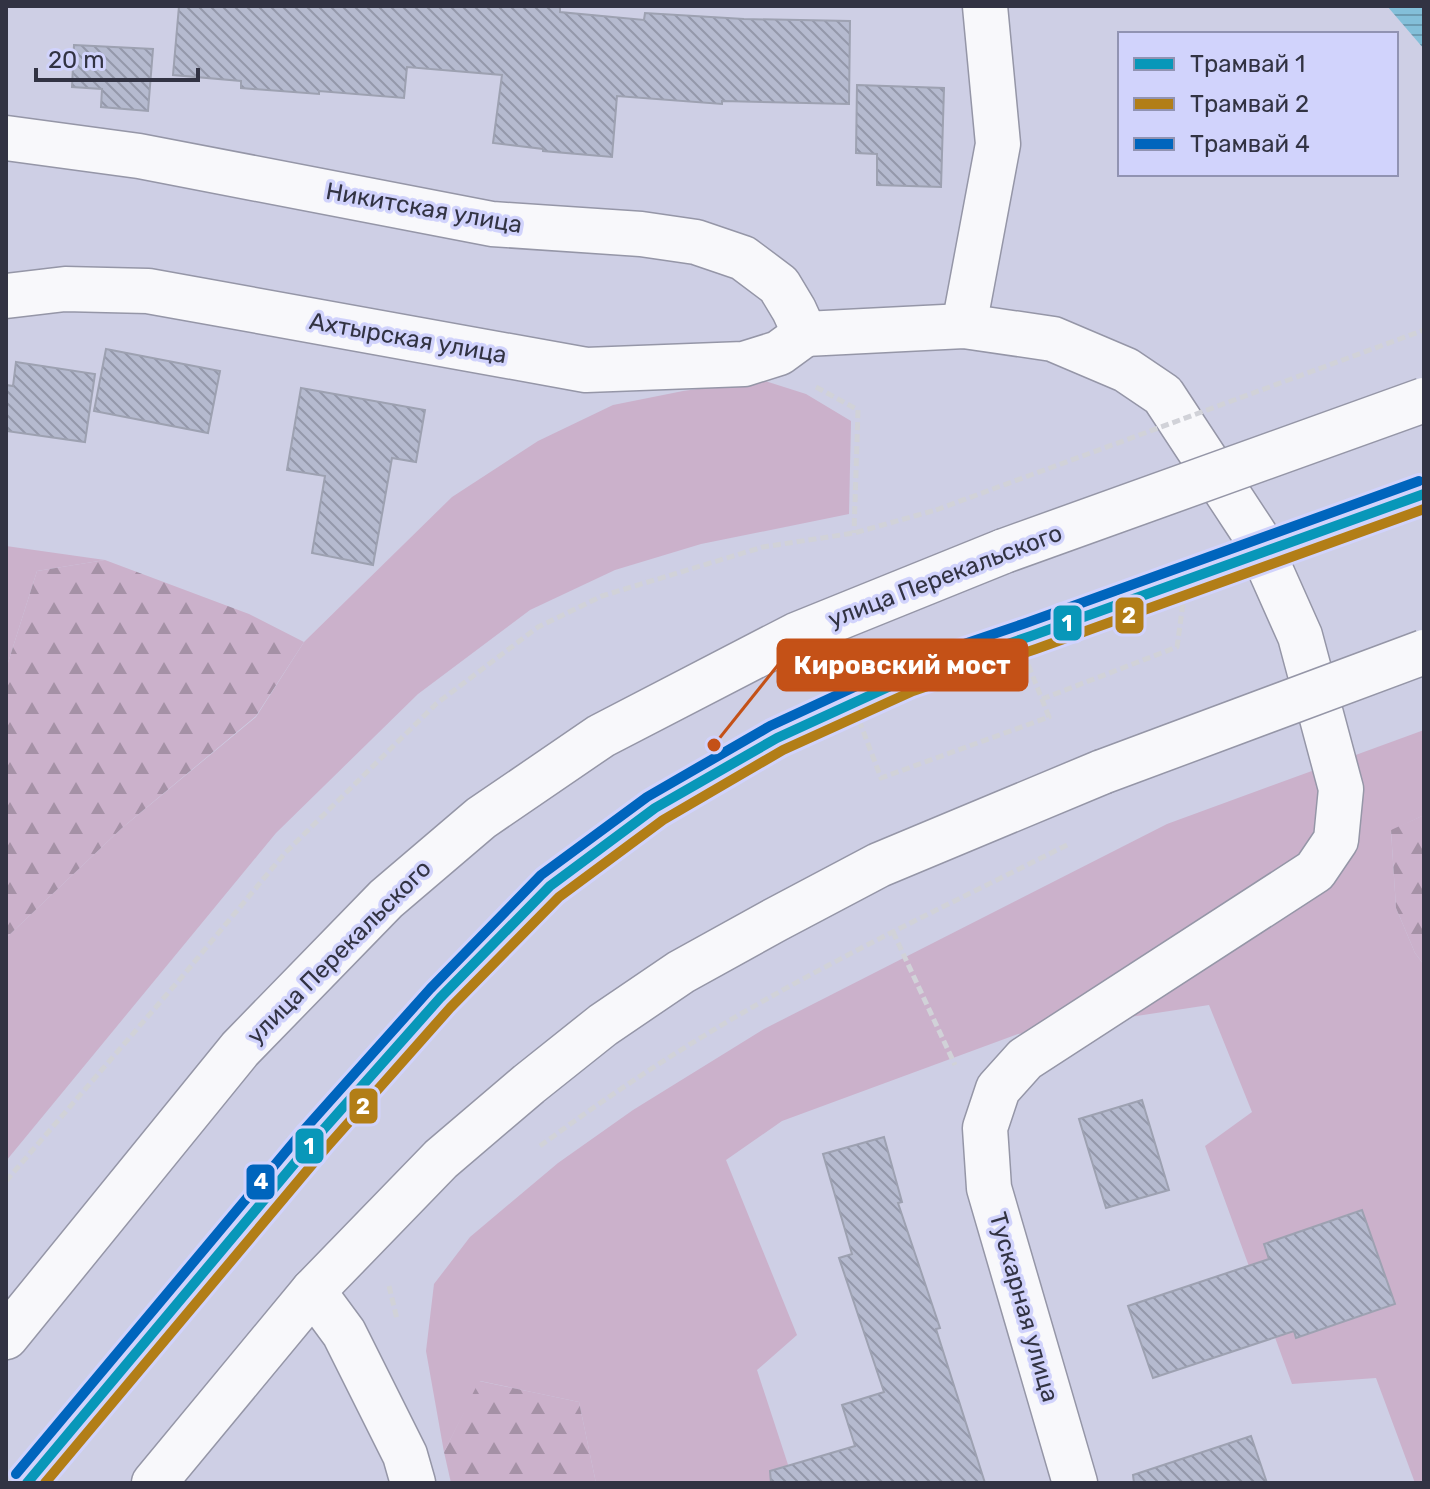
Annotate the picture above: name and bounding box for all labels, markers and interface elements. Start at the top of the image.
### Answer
scale bar [36,32,198,82]
legend [1118,32,1398,176]
text: 20 m [48,46,105,74]
text: Трамвай 1 [1190,50,1305,78]
text: Трамвай 2 [1190,90,1309,118]
text: Трамвай 4 [1190,130,1310,158]
street label: Никитская улица [324,177,524,239]
street label: Ахтырская улица [307,307,509,369]
street label: улица Перекальского [824,518,1066,634]
line badge: 2 [1114,596,1145,635]
text: 2 [1122,602,1136,629]
line badge: 1 [1052,604,1083,642]
text: 1 [1062,610,1072,637]
callout: Кировский мост [778,640,1027,690]
text: Кировский мост [794,650,1010,681]
street label: улица Перекальского [241,854,437,1050]
line badge: 2 [348,1087,379,1125]
text: 2 [356,1093,370,1120]
line badge: 1 [294,1127,325,1165]
text: 1 [304,1133,314,1160]
line badge: 4 [245,1163,276,1201]
text: 4 [253,1168,269,1195]
street label: Тускарная улица [984,1209,1064,1405]

